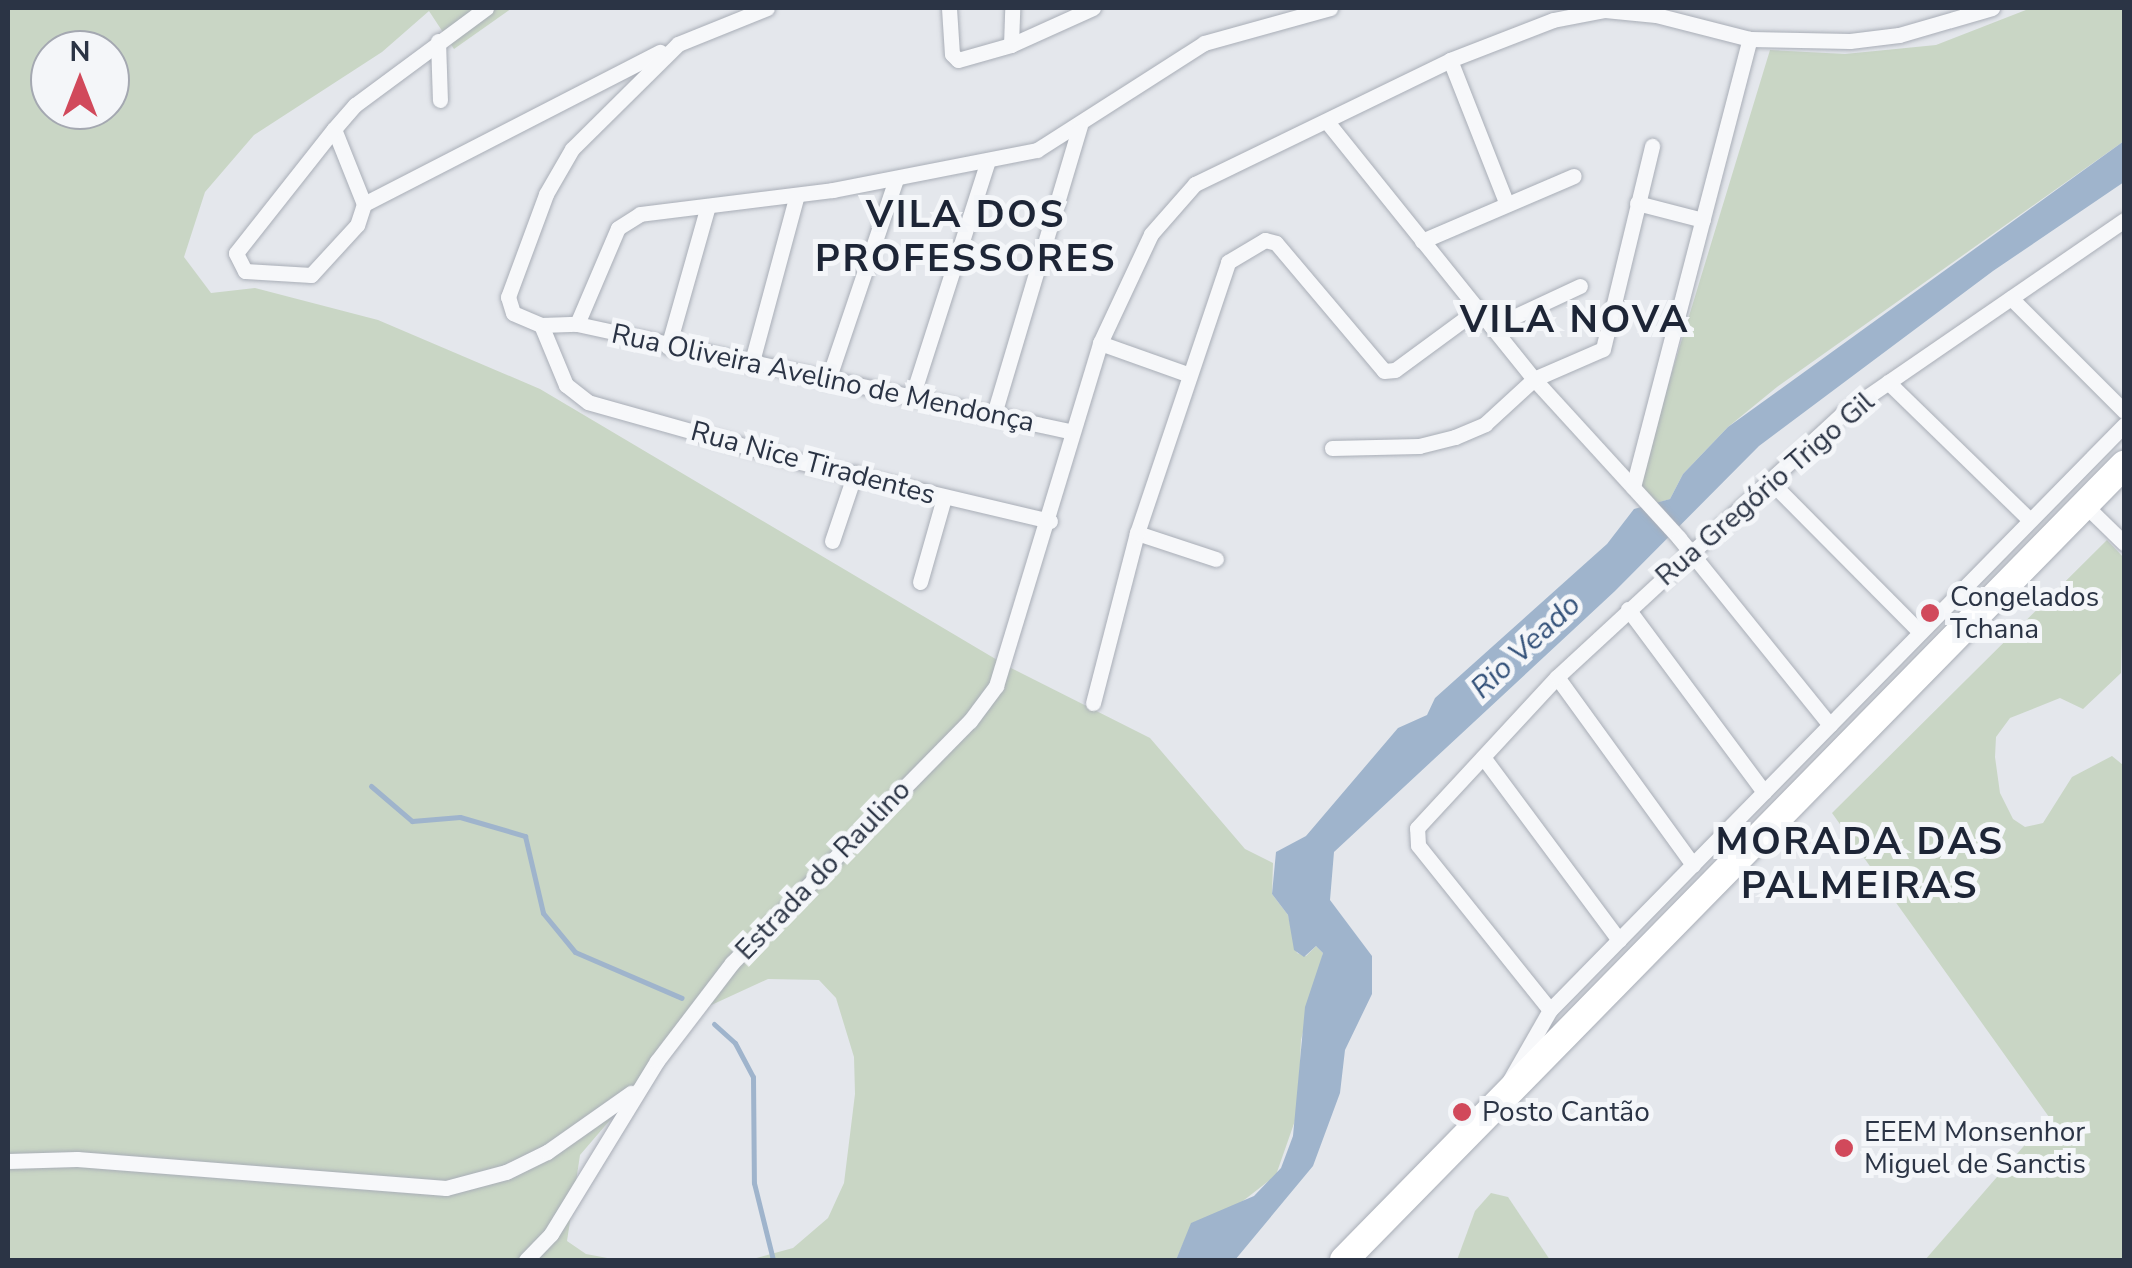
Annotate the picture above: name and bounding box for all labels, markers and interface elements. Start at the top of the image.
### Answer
north arrow [30,30,130,130]
text: N [70,33,90,71]
district label: VILA DOS PROFESSORES [815,192,1117,282]
district label: VILA NOVA [1460,297,1690,343]
street label: Rua Oliveira Avelino de Mendonça [609,317,1037,439]
street label: Rua Gregório Trigo Gil [1649,385,1881,593]
street label: Rua Nice Tiradentes [687,414,939,512]
place label: Congelados Tchana [1950,580,2099,646]
water label: Rio Veado [1464,587,1588,707]
marker: Congelados Tchana [1919,602,1941,624]
street label: Estrada do Raulino [729,773,917,967]
district label: MORADA DAS PALMEIRAS [1716,819,2004,908]
place label: Posto Cantão [1482,1095,1650,1129]
marker: Posto Cantão [1451,1101,1473,1123]
place label: EEEM Monsenhor Miguel de Sanctis [1864,1115,2086,1181]
marker: EEEM Monsenhor Miguel de Sanctis [1833,1137,1855,1159]

